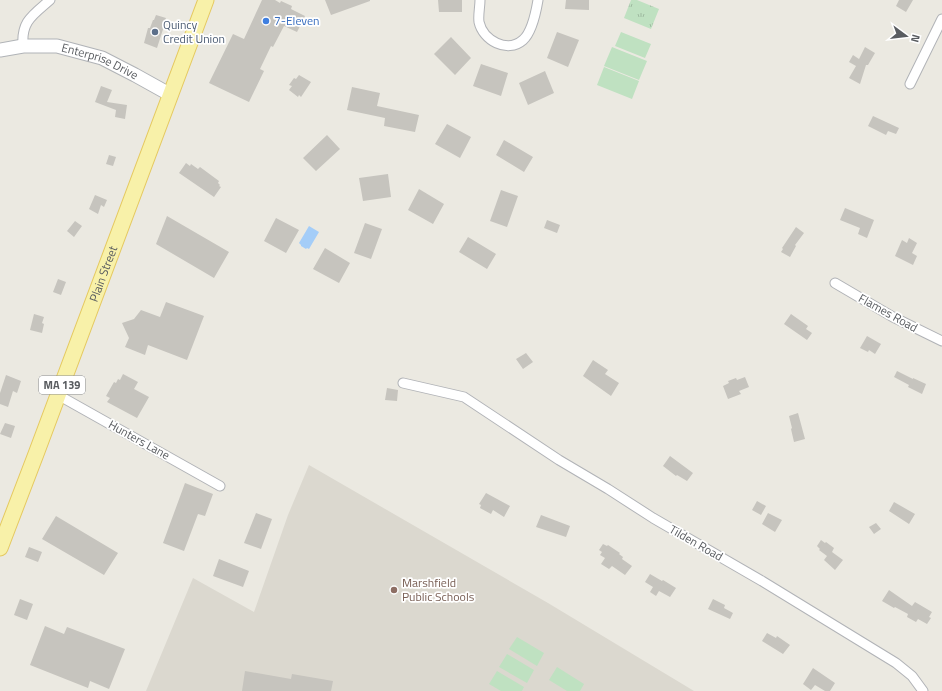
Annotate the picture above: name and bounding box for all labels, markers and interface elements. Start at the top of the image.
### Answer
place label: 7-Eleven [274,11,320,30]
place label: Quincy Credit Union [163,15,225,48]
marker: 7-Eleven [261,16,271,26]
north arrow [886,16,926,56]
marker: Quincy Credit Union [150,27,160,37]
text: N [907,33,924,44]
street label: Enterprise Drive [60,38,142,84]
street label: Plain Street [84,242,122,304]
street label: Flames Road [855,288,921,337]
road number: MA 139 [39,376,85,394]
street label: Hunters Lane [105,415,173,464]
street label: Tilden Road [666,520,727,566]
place label: Marshfield Public Schools [402,573,475,606]
marker: Marshfield Public Schools [389,585,399,595]

